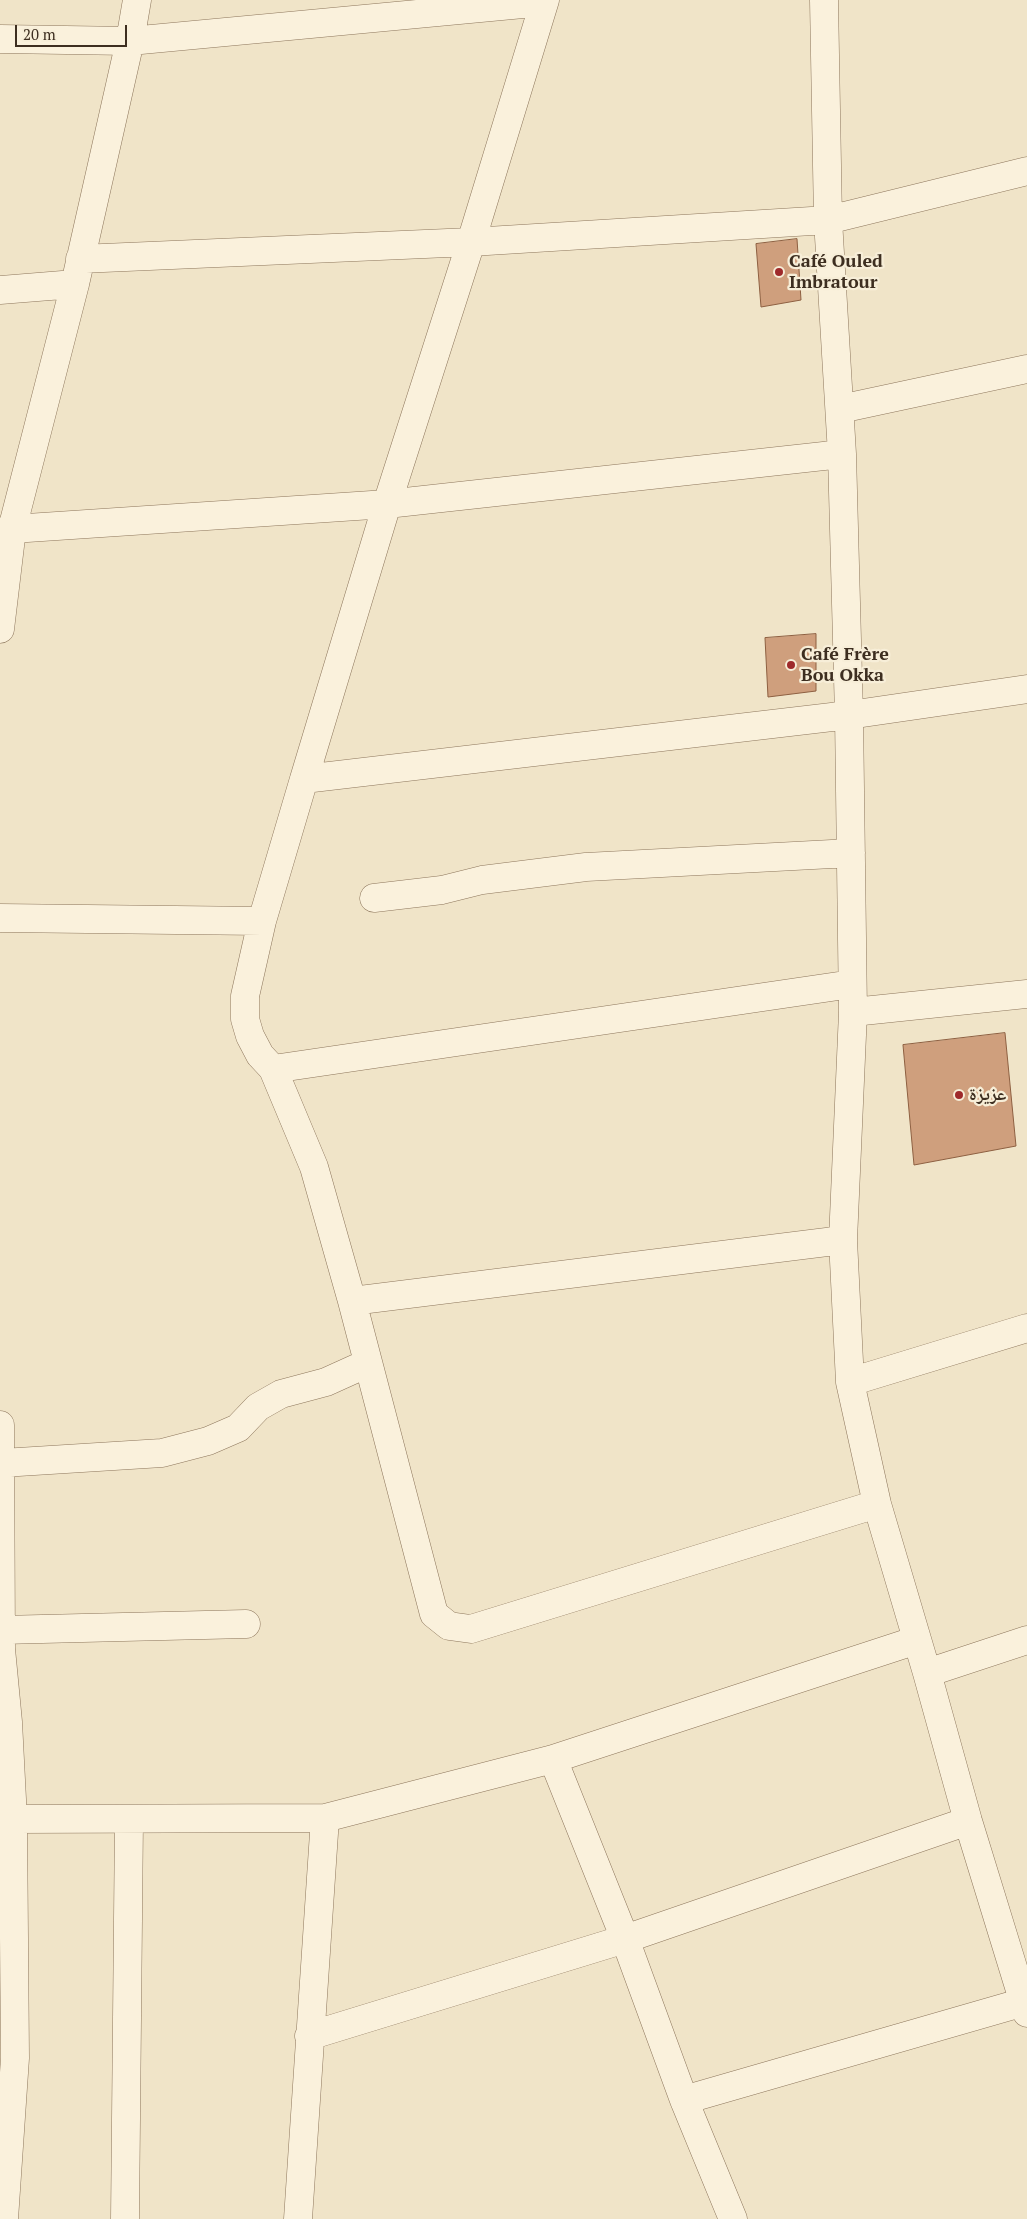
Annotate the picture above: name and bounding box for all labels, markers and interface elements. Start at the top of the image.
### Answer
scale bar [18,15,130,47]
text: 20 m [23,24,56,44]
place label: Café Ouled Imbratour [789,251,883,294]
marker: Café Ouled Imbratour [773,266,785,278]
place label: Café Frère Bou Okka [801,644,889,686]
marker: Café Frère Bou Okka [785,659,797,671]
place label: عزيزة [969,1084,1006,1106]
marker: عزيزة [953,1089,965,1101]

